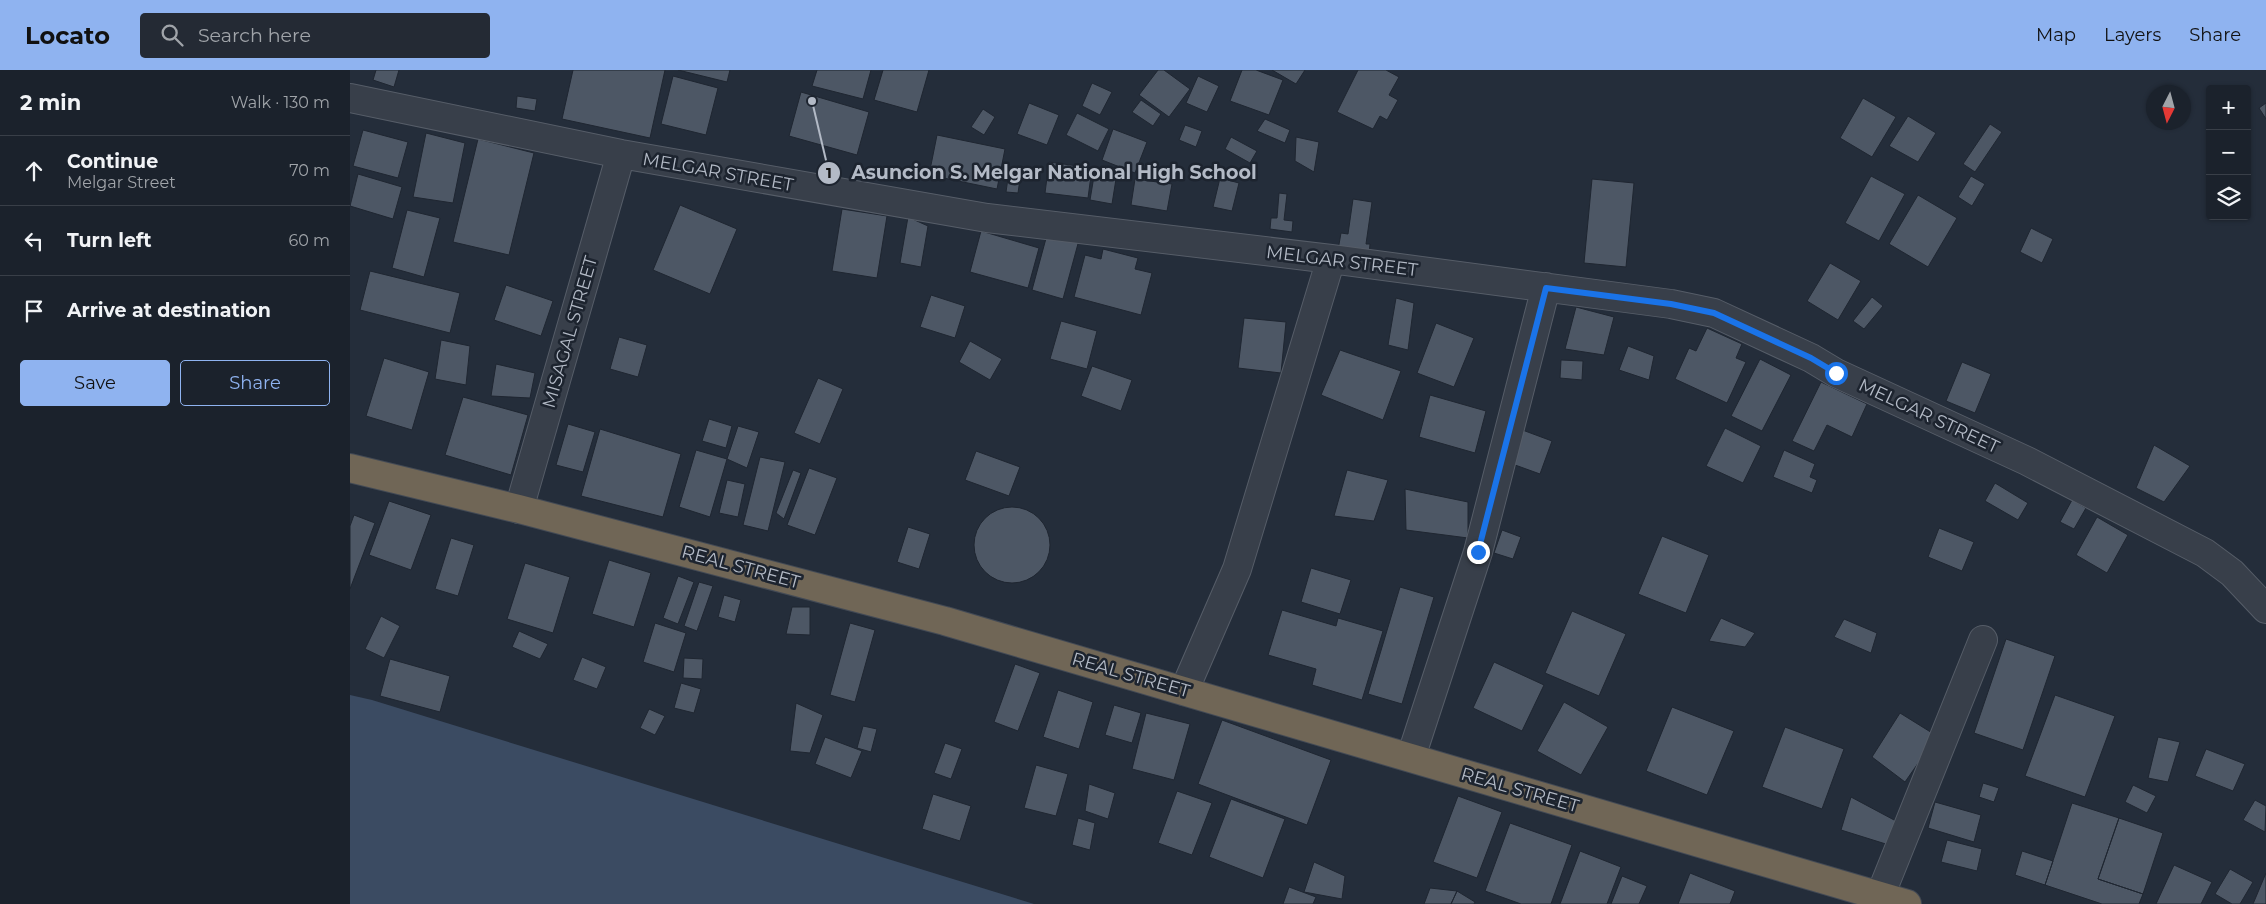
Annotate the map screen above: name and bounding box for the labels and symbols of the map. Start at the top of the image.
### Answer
north arrow [2146,85,2191,130]
street label: MELGAR STREET [641,148,796,196]
callout: Asuncion S. Melgar National High School [817,156,1267,190]
text: Asuncion S. Melgar National High School [850,161,1257,184]
text: 1 [826,163,832,182]
street label: MELGAR STREET [1265,241,1420,281]
street label: MISAGAL STREET [538,253,602,411]
route start [1825,362,1848,385]
street label: MELGAR STREET [1855,374,2003,459]
street label: REAL STREET [679,541,803,594]
route end [1467,541,1490,564]
street label: REAL STREET [1069,648,1193,703]
street label: REAL STREET [1458,763,1582,818]

